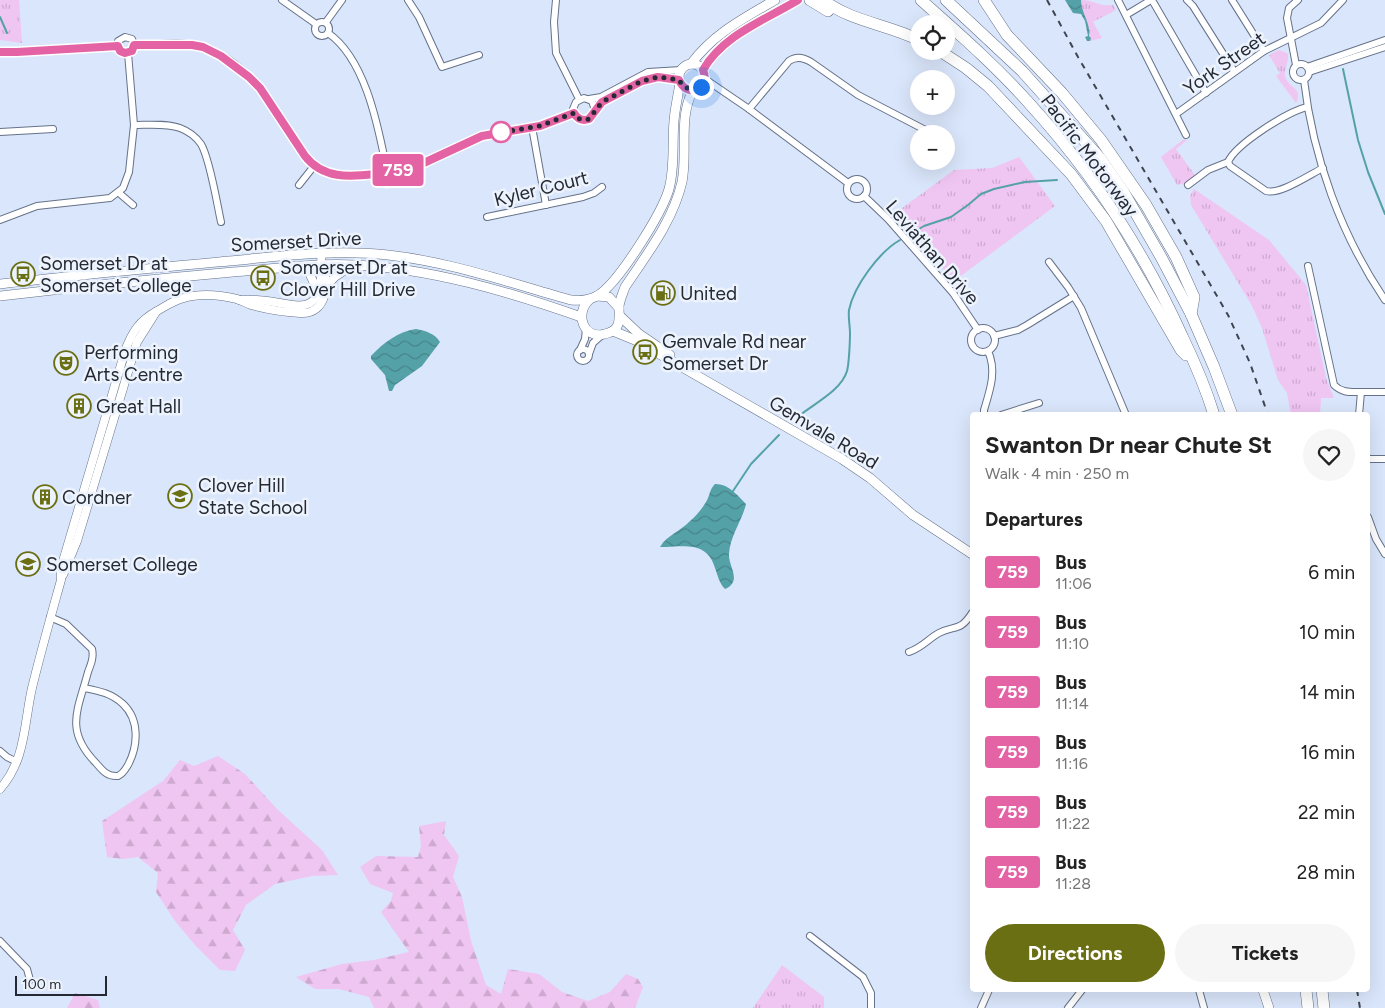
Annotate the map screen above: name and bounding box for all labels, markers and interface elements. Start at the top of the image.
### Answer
map controls [910,15,955,170]
button: locate [910,15,955,60]
street label: York Street [1179,27,1270,100]
button: + [910,70,955,115]
your location [689,75,714,100]
street label: Pacific Motorway [1036,89,1143,221]
unlabelled marker [490,121,512,143]
button: − [910,125,955,170]
line badge: 759 [369,154,427,186]
text: 759 [383,159,413,181]
street label: Kyler Court [492,166,590,211]
street label: Leviathan Drive [881,195,984,309]
street label: Somerset Drive [230,227,362,256]
place label: Somerset Dr at Somerset College [40,252,192,297]
place label: Somerset Dr at Clover Hill Drive [280,256,415,301]
bus stop icon: Somerset Dr at Somerset College [10,261,36,287]
bus stop icon: Somerset Dr at Clover Hill Drive [250,265,276,291]
fuel station icon: United [650,280,676,306]
place label: United [680,282,737,305]
place label: Gemvale Rd near Somerset Dr [662,330,807,375]
bus stop icon: Gemvale Rd near Somerset Dr [632,339,658,365]
place label: Performing Arts Centre [84,341,183,386]
theatre icon: Performing Arts Centre [53,350,79,376]
street label: Gemvale Road [765,391,882,474]
building icon: Great Hall [66,393,92,419]
place label: Great Hall [96,395,181,418]
button: heart [1303,429,1355,481]
text: Swanton Dr near Chute St [985,430,1272,459]
text: Walk · 4 min · 250 m [985,464,1129,483]
place label: Clover Hill State School [198,474,307,519]
school or university icon: Clover Hill State School [167,483,193,509]
building icon: Cordner [32,484,58,510]
place label: Cordner [62,486,132,509]
text: Departures [985,508,1083,531]
school or university icon: Somerset College [15,551,41,577]
text: Bus [1055,551,1086,574]
place label: Somerset College [46,553,198,576]
text: 759 [997,561,1028,583]
text: 6 min [1308,561,1355,584]
text: 11:06 [1055,574,1092,593]
text: Bus [1055,611,1086,634]
text: 759 [997,621,1028,643]
text: 10 min [1299,621,1355,644]
text: 11:10 [1055,634,1089,653]
text: Bus [1055,671,1086,694]
text: 759 [997,681,1028,703]
text: 14 min [1299,681,1355,704]
text: 11:14 [1055,694,1089,713]
text: Bus [1055,731,1086,754]
text: 759 [997,741,1028,763]
text: 16 min [1301,741,1355,764]
text: 11:16 [1055,754,1088,773]
text: Bus [1055,791,1086,814]
text: 759 [997,801,1028,823]
text: 22 min [1298,801,1355,824]
text: 11:22 [1055,814,1090,833]
text: Bus [1055,851,1086,874]
text: 759 [997,861,1028,883]
text: 28 min [1297,861,1355,884]
text: 11:28 [1055,874,1091,893]
button: Directions [985,924,1165,982]
button: Tickets [1175,924,1355,982]
scale bar [15,973,108,996]
text: 100 m [22,976,61,993]

